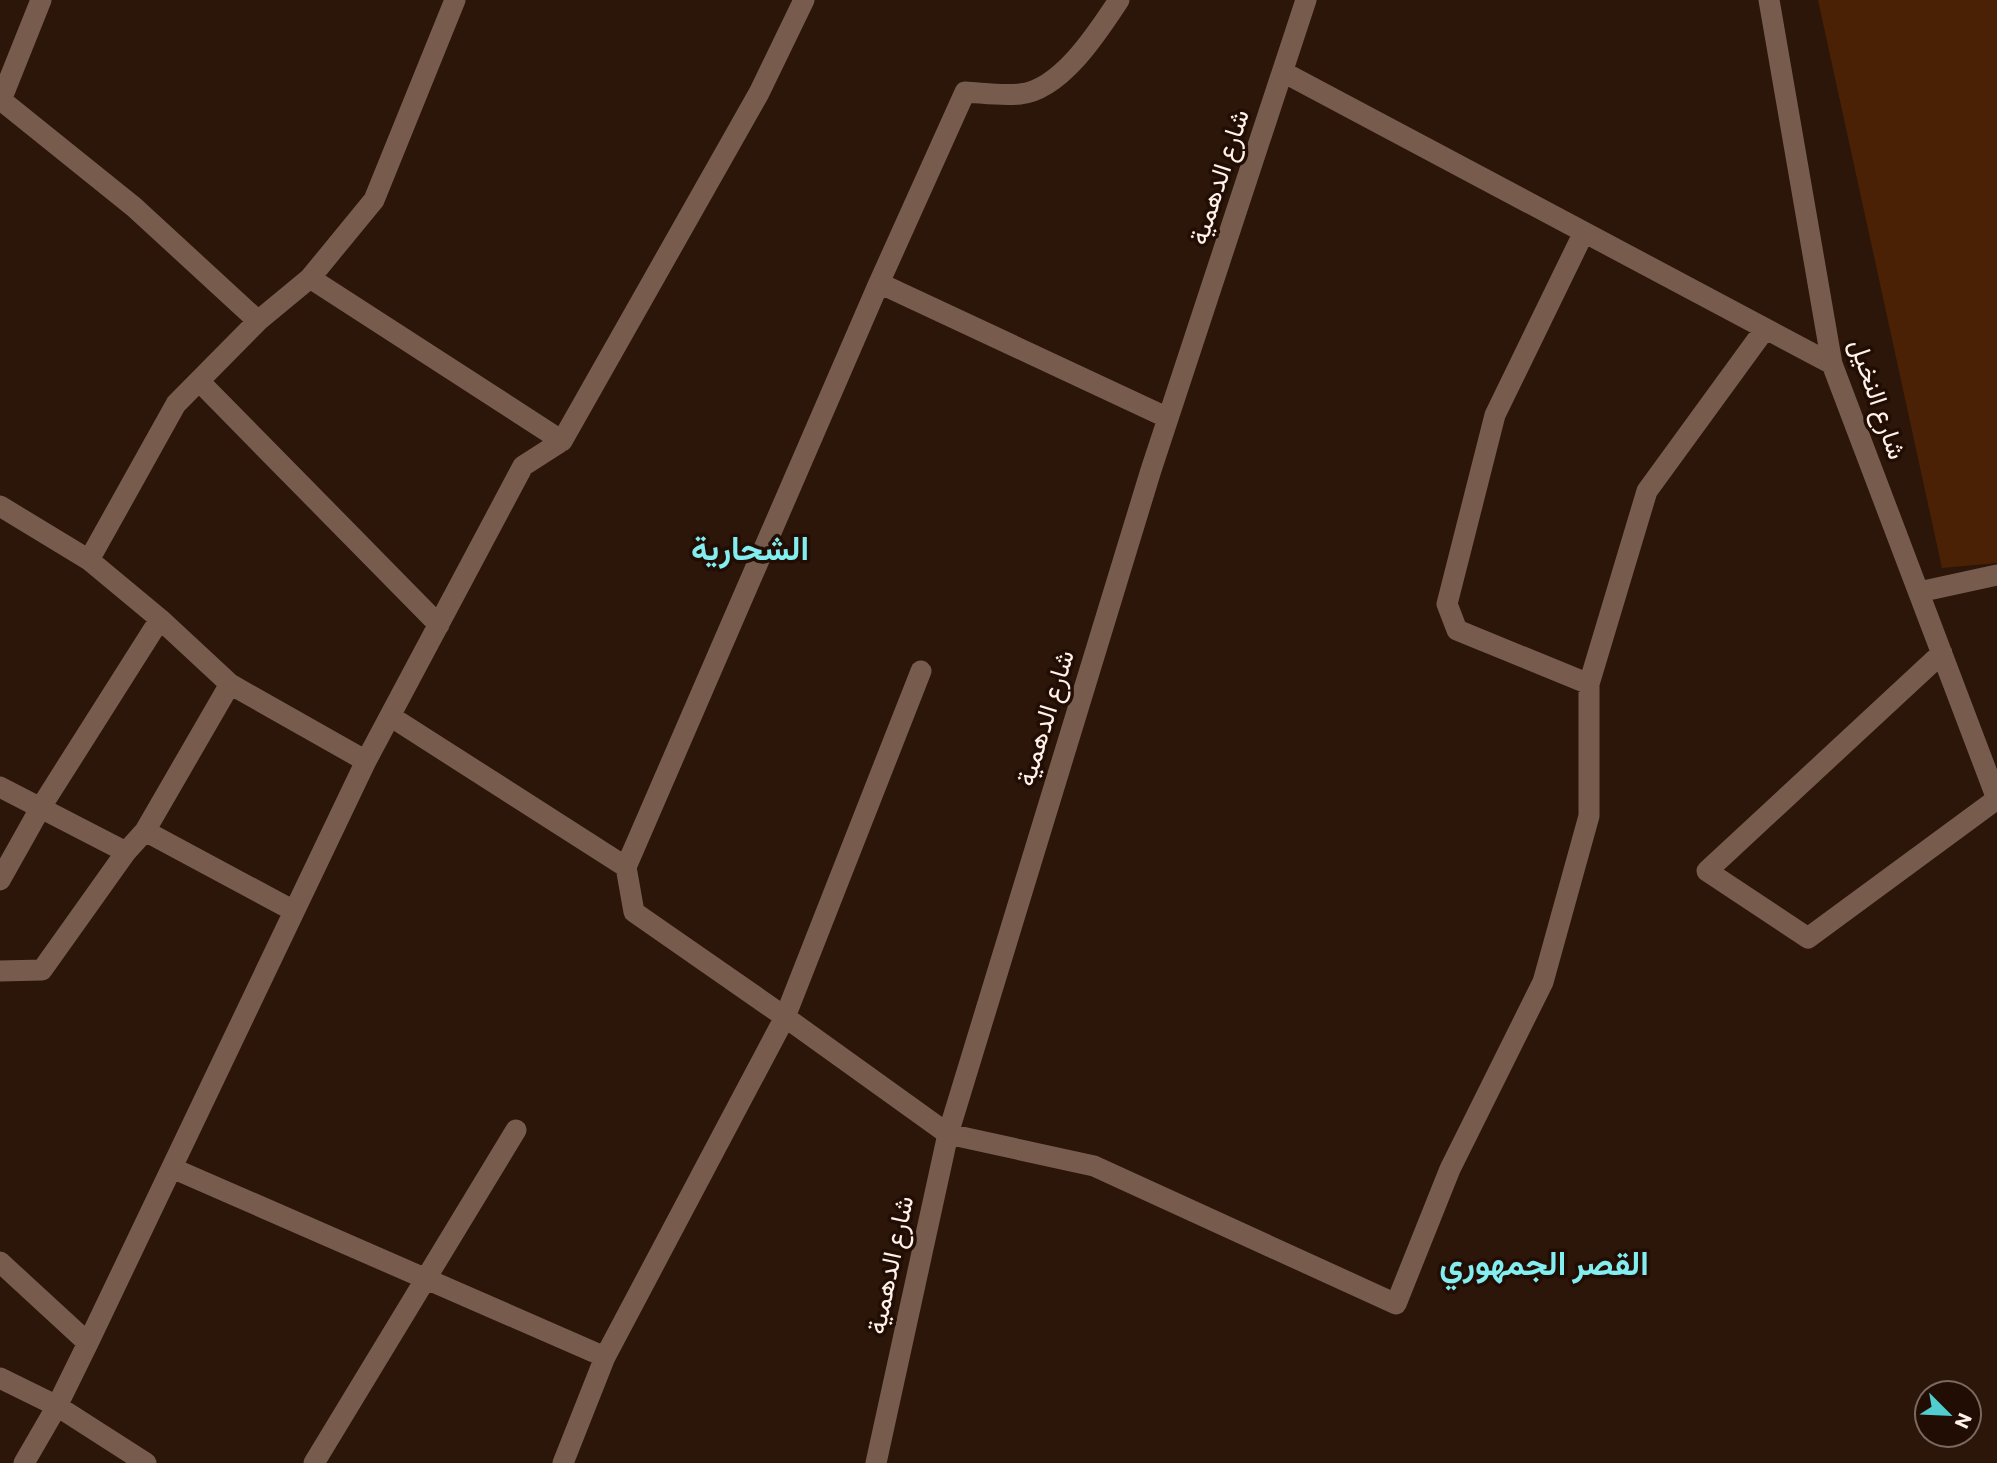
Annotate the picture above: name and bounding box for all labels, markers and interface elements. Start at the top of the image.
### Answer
street label: شارع الدهمية [1181,105,1258,249]
street label: شارع النخيل [1841,334,1914,464]
district label: الشحارية [691,526,809,569]
street label: شارع الدهمية [1008,646,1083,790]
street label: شارع الدهمية [859,1193,922,1337]
district label: القصر الجمهوري [1439,1241,1649,1291]
north arrow [1913,1379,1983,1449]
text: N [1951,1410,1977,1432]

